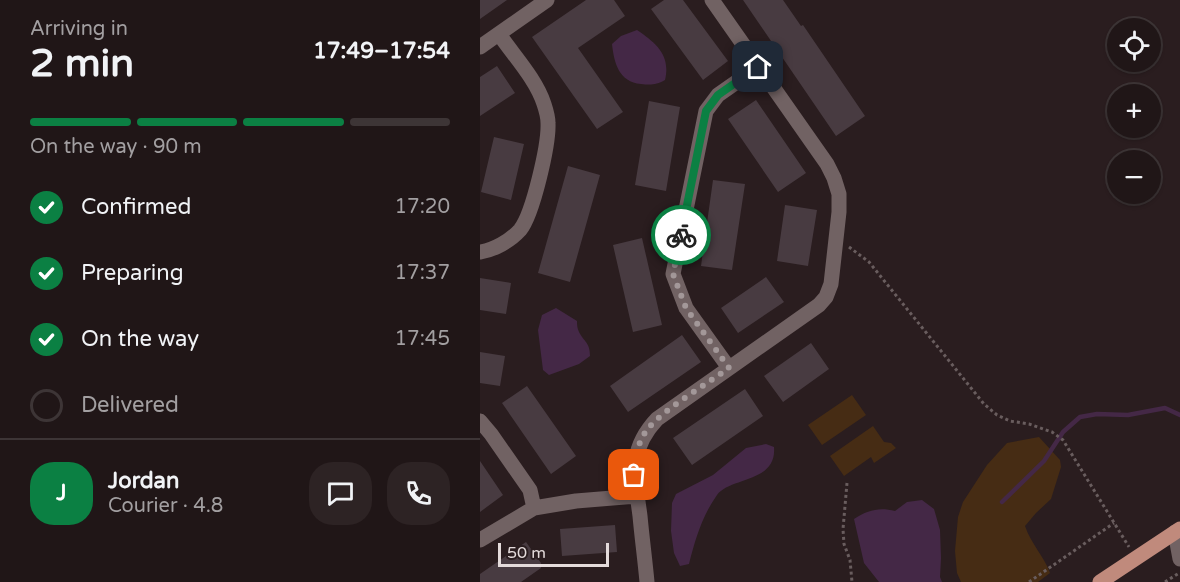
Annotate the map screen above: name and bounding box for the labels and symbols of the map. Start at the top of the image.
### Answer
pin [732,41,783,92]
courier [651,205,711,265]
pin [608,449,659,500]
scale bar [498,540,609,568]

